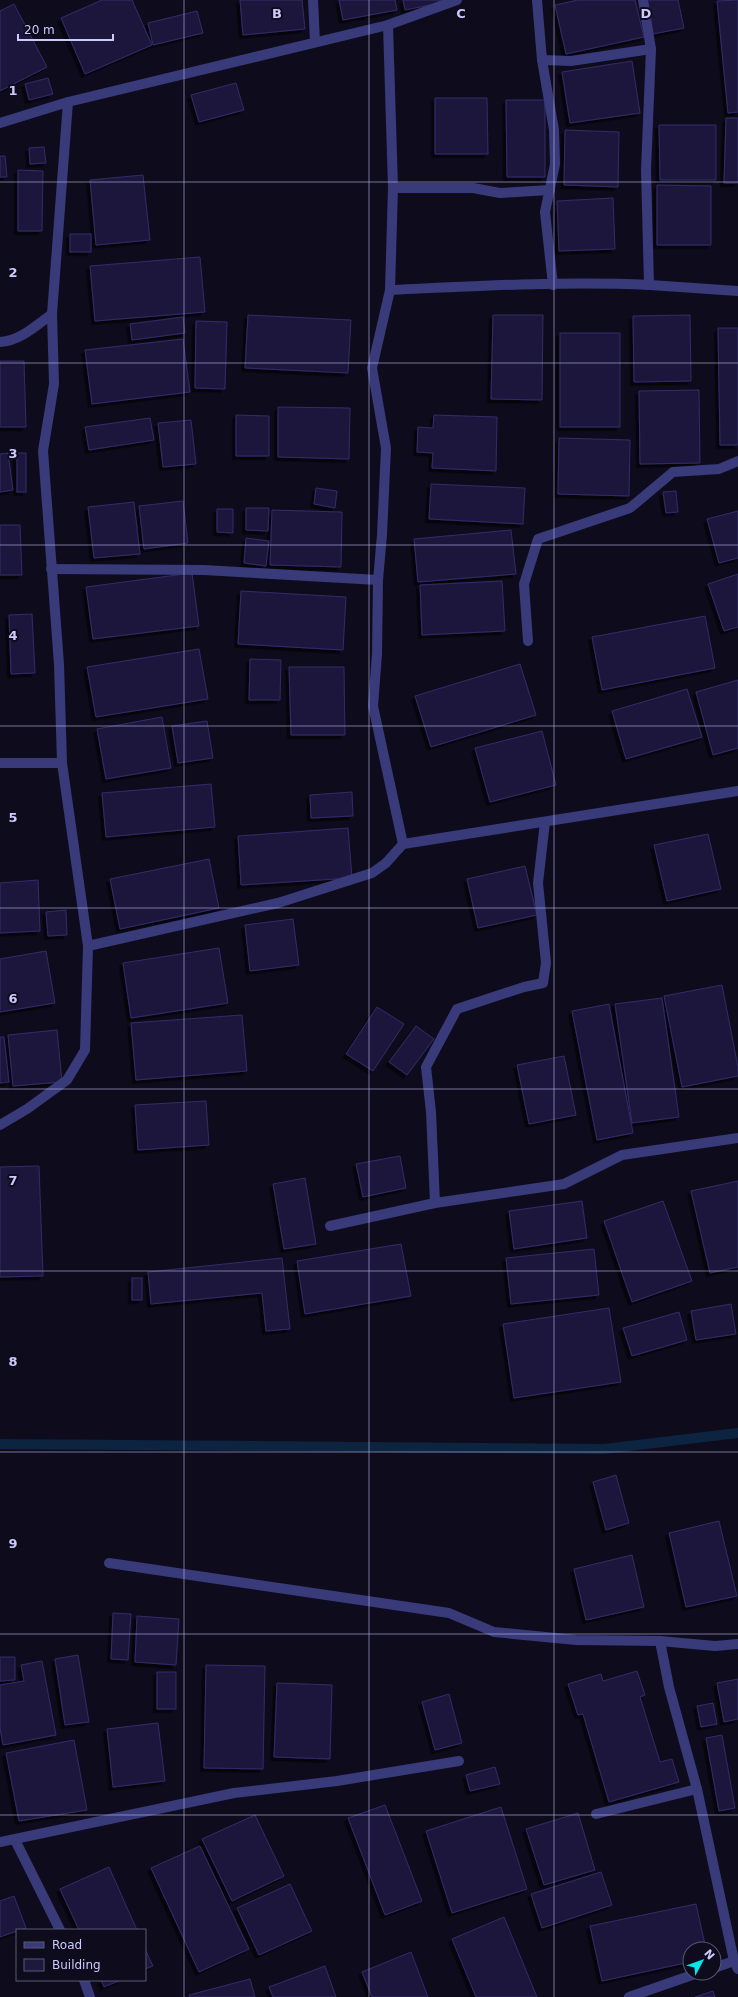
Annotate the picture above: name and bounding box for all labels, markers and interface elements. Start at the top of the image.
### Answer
text: B [272,6,282,21]
text: C [456,6,466,21]
text: D [641,6,652,21]
scale bar [18,16,113,42]
text: 20 m [24,23,55,37]
text: 1 [8,83,18,98]
text: 2 [8,265,18,280]
text: 3 [8,446,18,461]
text: 4 [8,628,18,643]
text: 5 [8,810,18,825]
text: 6 [8,991,18,1006]
text: 7 [8,1173,18,1188]
text: 8 [8,1354,18,1369]
text: 9 [8,1536,18,1551]
legend [16,1929,146,1981]
text: Road [52,1938,82,1952]
north arrow [682,1941,722,1981]
text: N [701,1947,717,1963]
text: Building [52,1958,101,1972]

